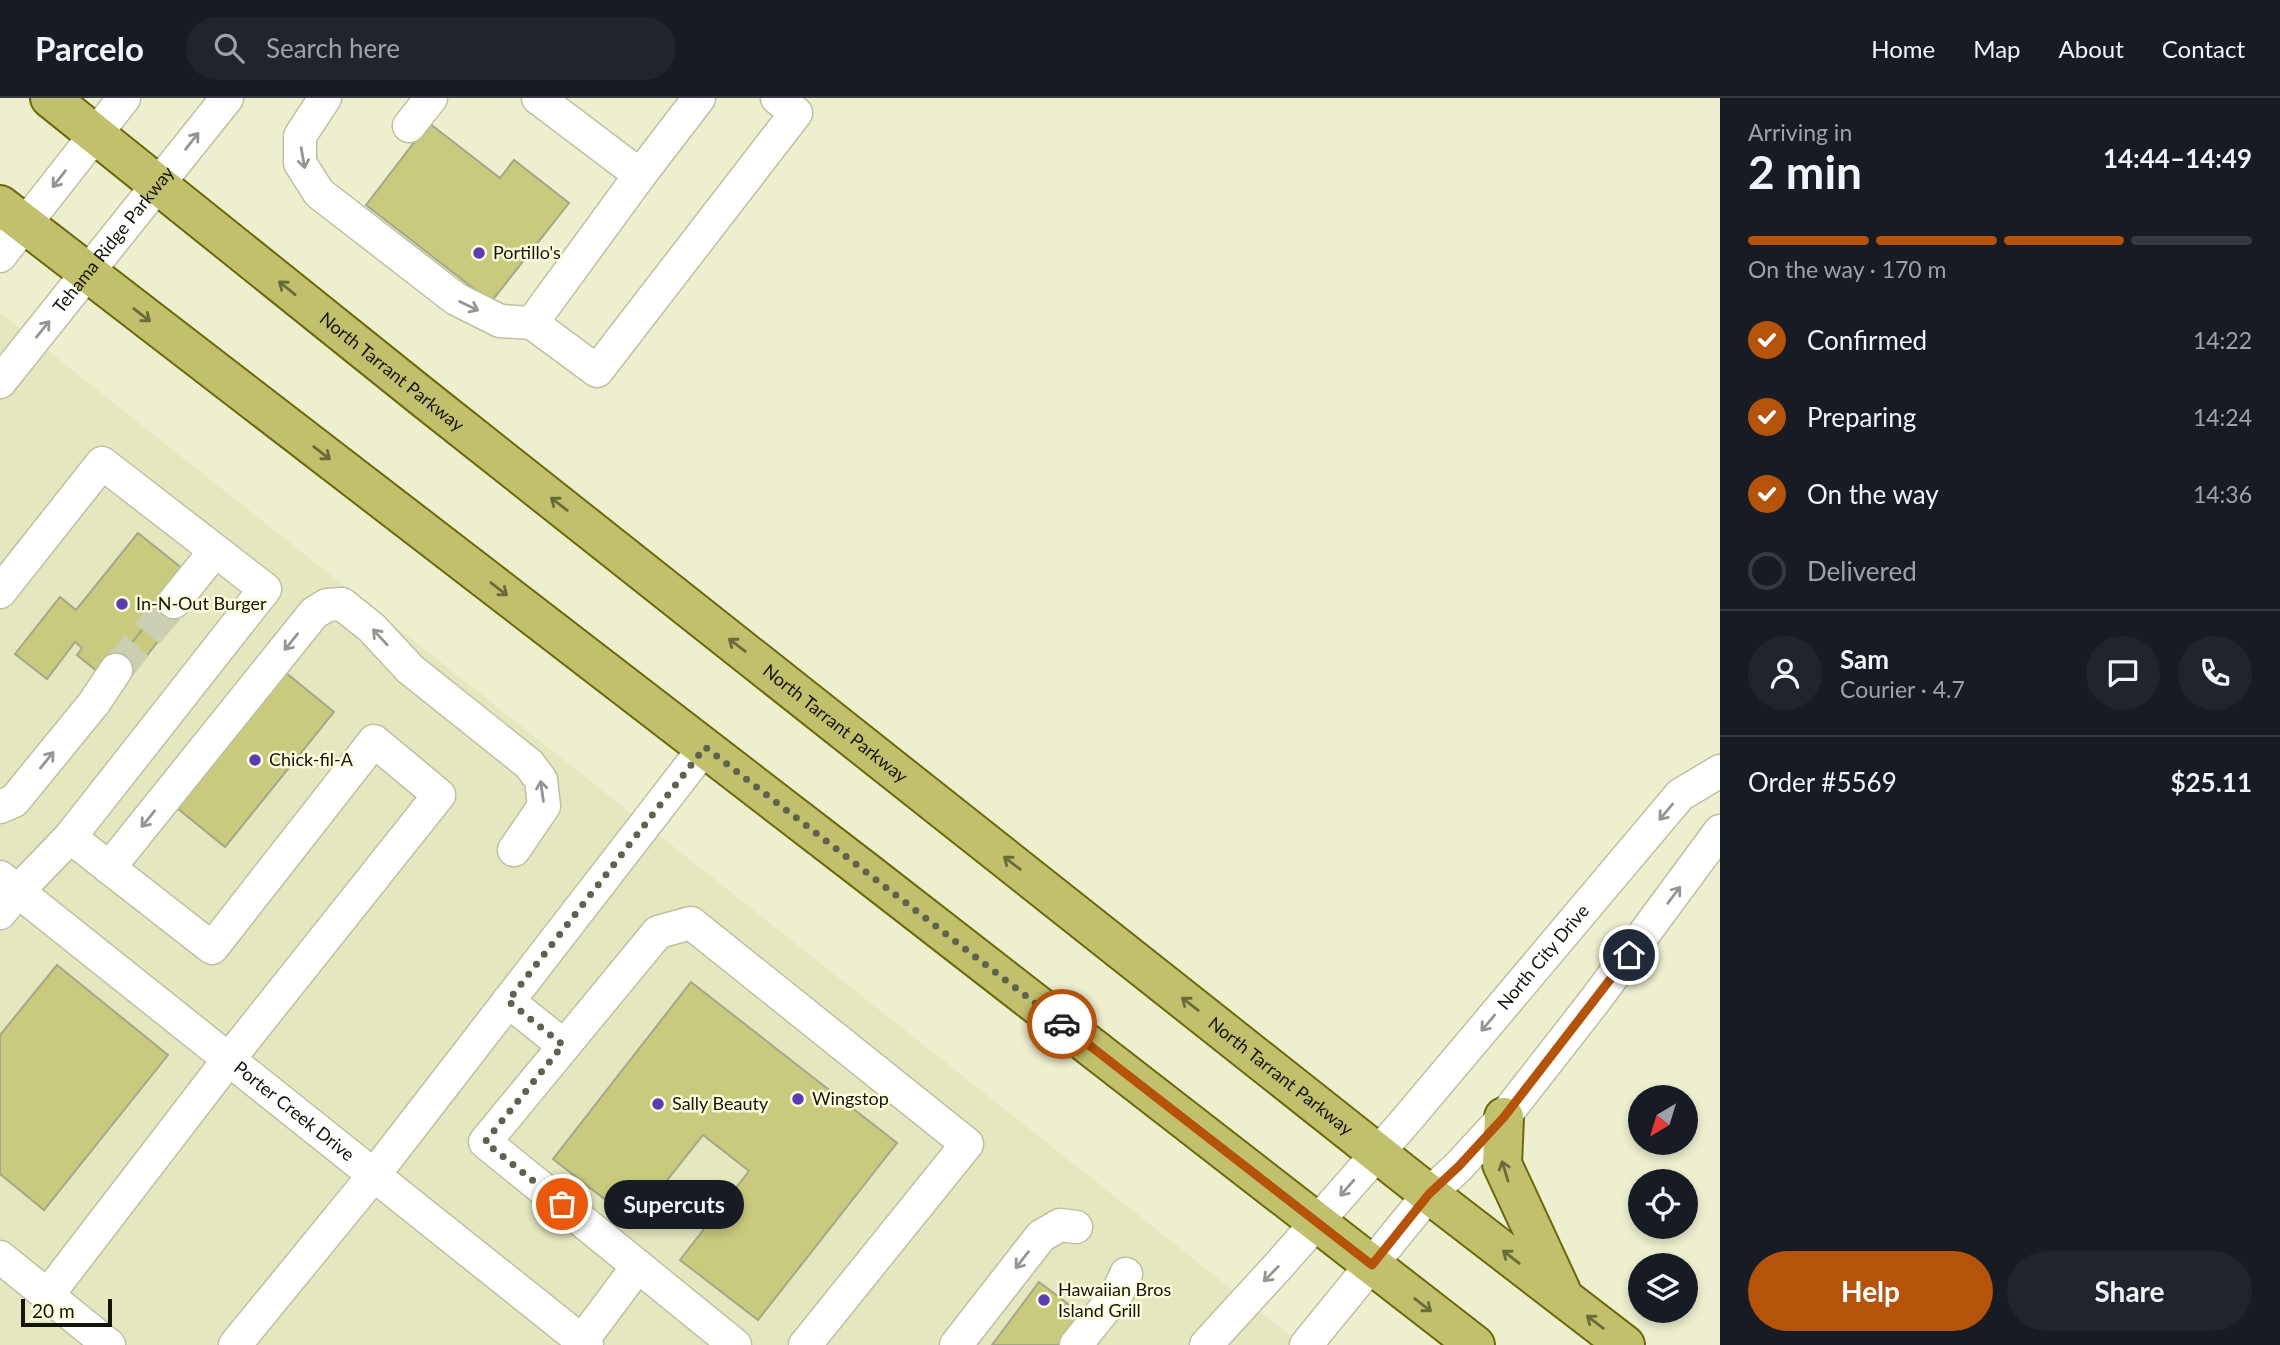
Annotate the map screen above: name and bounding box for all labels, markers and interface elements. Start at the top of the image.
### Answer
search box [186,17,676,80]
text: Parcelo [35,28,144,68]
icon: search [210,29,248,67]
text: Search here [266,32,400,64]
text: Home [1871,34,1935,63]
text: Map [1973,34,2021,63]
text: About [2059,34,2124,63]
text: Contact [2162,34,2245,63]
text: Arriving in [1748,118,1852,146]
one-way arrow [185,133,200,151]
text: 14:44–14:49 [2103,142,2252,174]
text: 2 min [1748,144,1862,199]
one-way arrow [296,146,310,169]
street label: Tehama Ridge Parkway [48,161,179,317]
one-way arrow [52,169,67,188]
place label: Portillo's [493,241,561,263]
marker: Portillo's [471,245,487,261]
text: On the way · 170 m [1748,255,1947,283]
one-way arrow [279,281,297,296]
one-way arrow [458,299,479,313]
one-way arrow [132,307,151,322]
street label: North Tarrant Parkway [316,307,469,436]
one-way arrow [35,320,51,338]
icon: check [1748,321,1786,359]
text: Confirmed [1807,324,1927,356]
text: 14:22 [2193,326,2252,354]
icon: check [1748,398,1786,436]
text: Preparing [1807,401,1916,433]
text: 14:24 [2193,403,2252,431]
one-way arrow [313,446,331,461]
icon: check [1748,475,1786,513]
text: On the way [1807,478,1939,510]
text: 14:36 [2193,480,2252,508]
one-way arrow [550,497,568,512]
text: Delivered [1807,555,1917,587]
one-way arrow [489,582,508,597]
place label: In-N-Out Burger [136,592,267,614]
marker: In-N-Out Burger [114,596,130,612]
one-way arrow [372,628,388,646]
one-way arrow [283,633,298,651]
button: person [1748,636,1822,710]
button: chat [2086,636,2160,710]
button: phone [2178,636,2252,710]
one-way arrow [728,638,747,653]
text: Sam [1840,643,1889,675]
street label: North Tarrant Parkway [759,659,913,787]
text: Courier · 4.7 [1840,675,1965,703]
place label: Chick-fil-A [269,748,354,770]
one-way arrow [39,752,55,770]
marker: Chick-fil-A [247,752,263,768]
text: Order #5569 [1748,766,1897,798]
text: $25.11 [2170,766,2252,798]
one-way arrow [535,780,548,803]
one-way arrow [1658,802,1674,820]
one-way arrow [140,810,155,828]
one-way arrow [1003,855,1021,870]
one-way arrow [1666,886,1681,905]
street label: North City Drive [1492,900,1593,1014]
pin [1599,925,1659,985]
icon: home [1610,936,1648,974]
courier [1027,989,1097,1059]
one-way arrow [1181,996,1200,1011]
icon: car [1043,1005,1081,1043]
street label: North Tarrant Parkway [1204,1012,1358,1140]
one-way arrow [1480,1014,1496,1032]
street label: Porter Creek Drive [230,1056,359,1165]
north arrow [1628,1085,1698,1155]
map controls [1628,1085,1698,1323]
place label: Wingstop [812,1087,889,1109]
marker: Wingstop [790,1091,806,1107]
place label: Sally Beauty [672,1092,769,1114]
marker: Sally Beauty [650,1096,666,1112]
one-way arrow [1498,1160,1511,1182]
button: locate [1628,1169,1698,1239]
pin [532,1174,592,1234]
one-way arrow [1339,1179,1355,1197]
callout: Supercuts [604,1180,744,1228]
icon: bag [543,1185,581,1223]
text: Supercuts [623,1190,725,1218]
one-way arrow [1503,1250,1521,1265]
one-way arrow [1015,1251,1030,1269]
button: Help [1748,1251,1993,1331]
button: Share [2007,1251,2252,1331]
button: layers [1628,1253,1698,1323]
one-way arrow [1262,1265,1279,1282]
place label: Hawaiian Bros Island Grill [1058,1278,1171,1321]
marker: Hawaiian Bros Island Grill [1036,1292,1052,1308]
scale bar [21,1296,112,1328]
one-way arrow [1413,1298,1432,1313]
text: 20 m [32,1299,75,1322]
one-way arrow [1587,1315,1605,1330]

